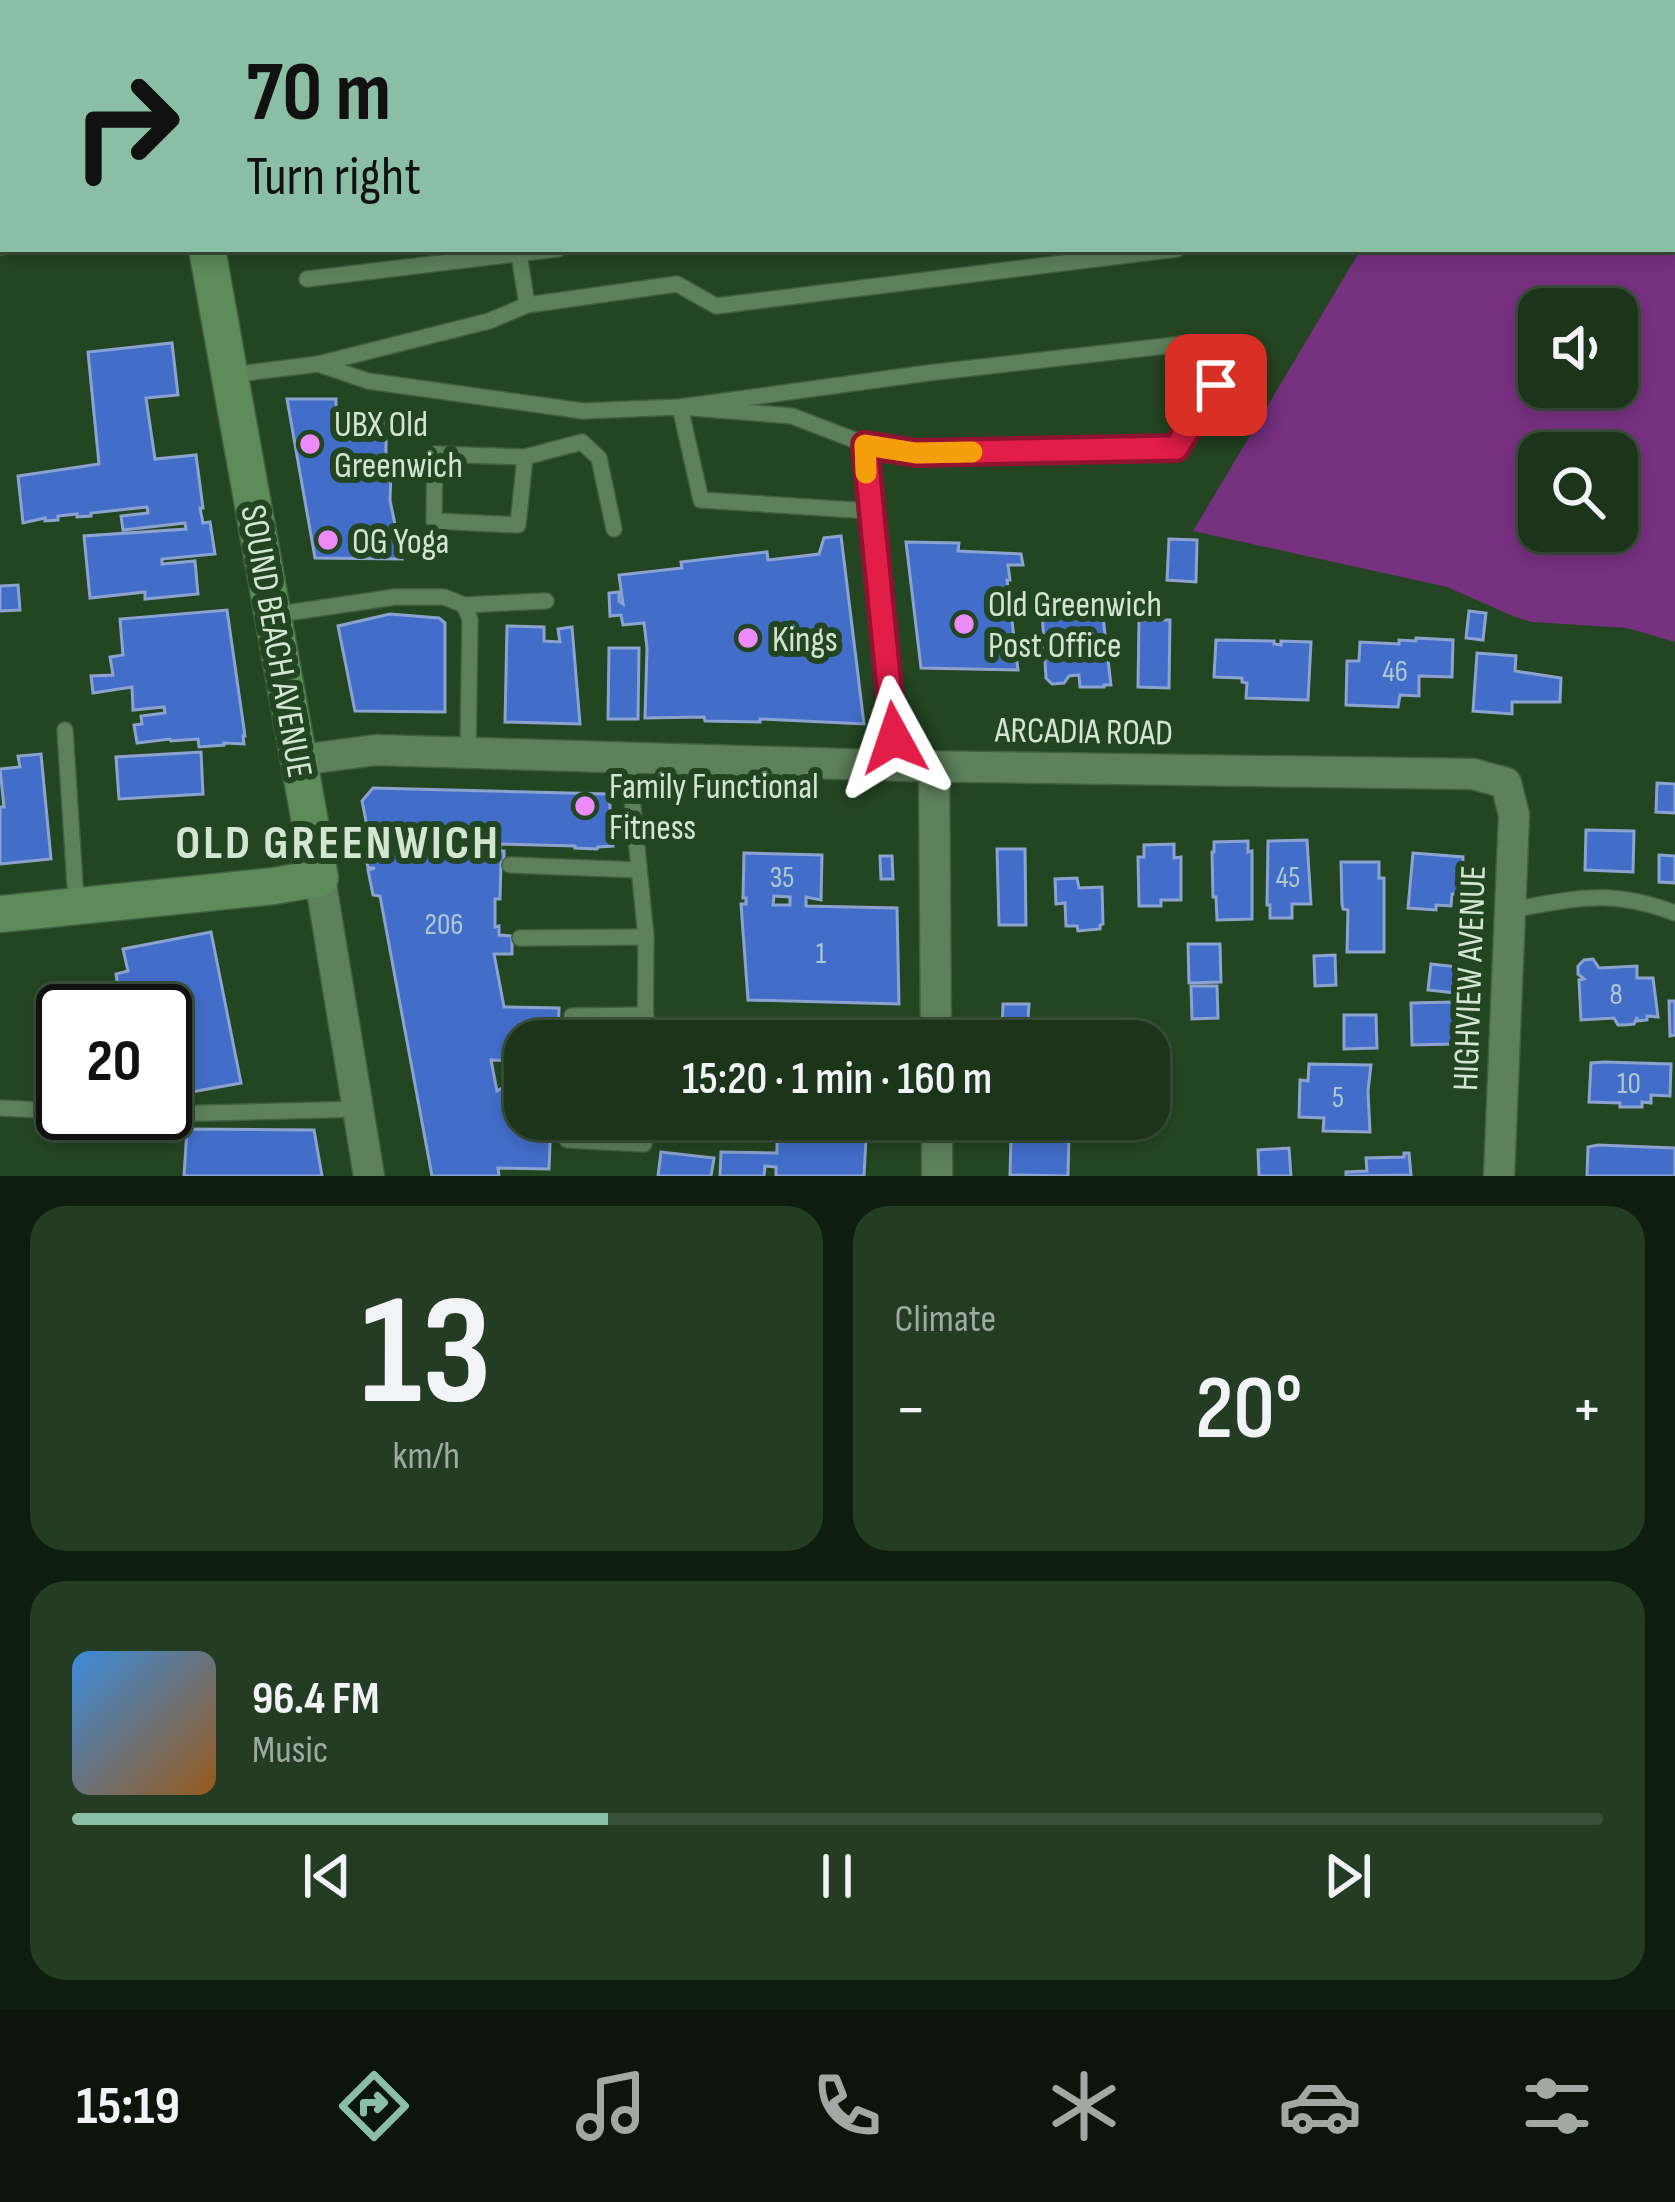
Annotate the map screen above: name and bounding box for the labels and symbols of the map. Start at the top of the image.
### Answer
pin [1165,334,1267,436]
place label: UBX Old Greenwich [334,404,463,488]
marker: UBX Old Greenwich [297,431,323,457]
street label: SOUND BEACH AVENUE [230,502,321,781]
place label: OG Yoga [352,521,449,564]
marker: OG Yoga [315,527,341,553]
place label: Old Greenwich Post Office [988,584,1162,668]
marker: Old Greenwich Post Office [951,611,977,637]
place label: Kings [772,619,838,662]
marker: Kings [735,625,761,651]
house number: 46 [1382,654,1408,690]
position arrow [831,675,957,801]
street label: ARCADIA ROAD [994,709,1173,756]
place label: Family Functional Fitness [609,766,819,850]
marker: Family Functional Fitness [572,793,598,819]
district label: OLD GREENWICH [175,815,501,872]
house number: 35 [770,860,794,896]
house number: 45 [1276,860,1300,896]
street label: HIGHVIEW AVENUE [1445,865,1496,1092]
house number: 206 [425,907,463,943]
house number: 1 [816,936,827,972]
house number: 8 [1609,977,1623,1013]
speed limit sign: 20 [36,984,192,1140]
house number: 10 [1617,1066,1641,1102]
house number: 5 [1332,1080,1344,1116]

